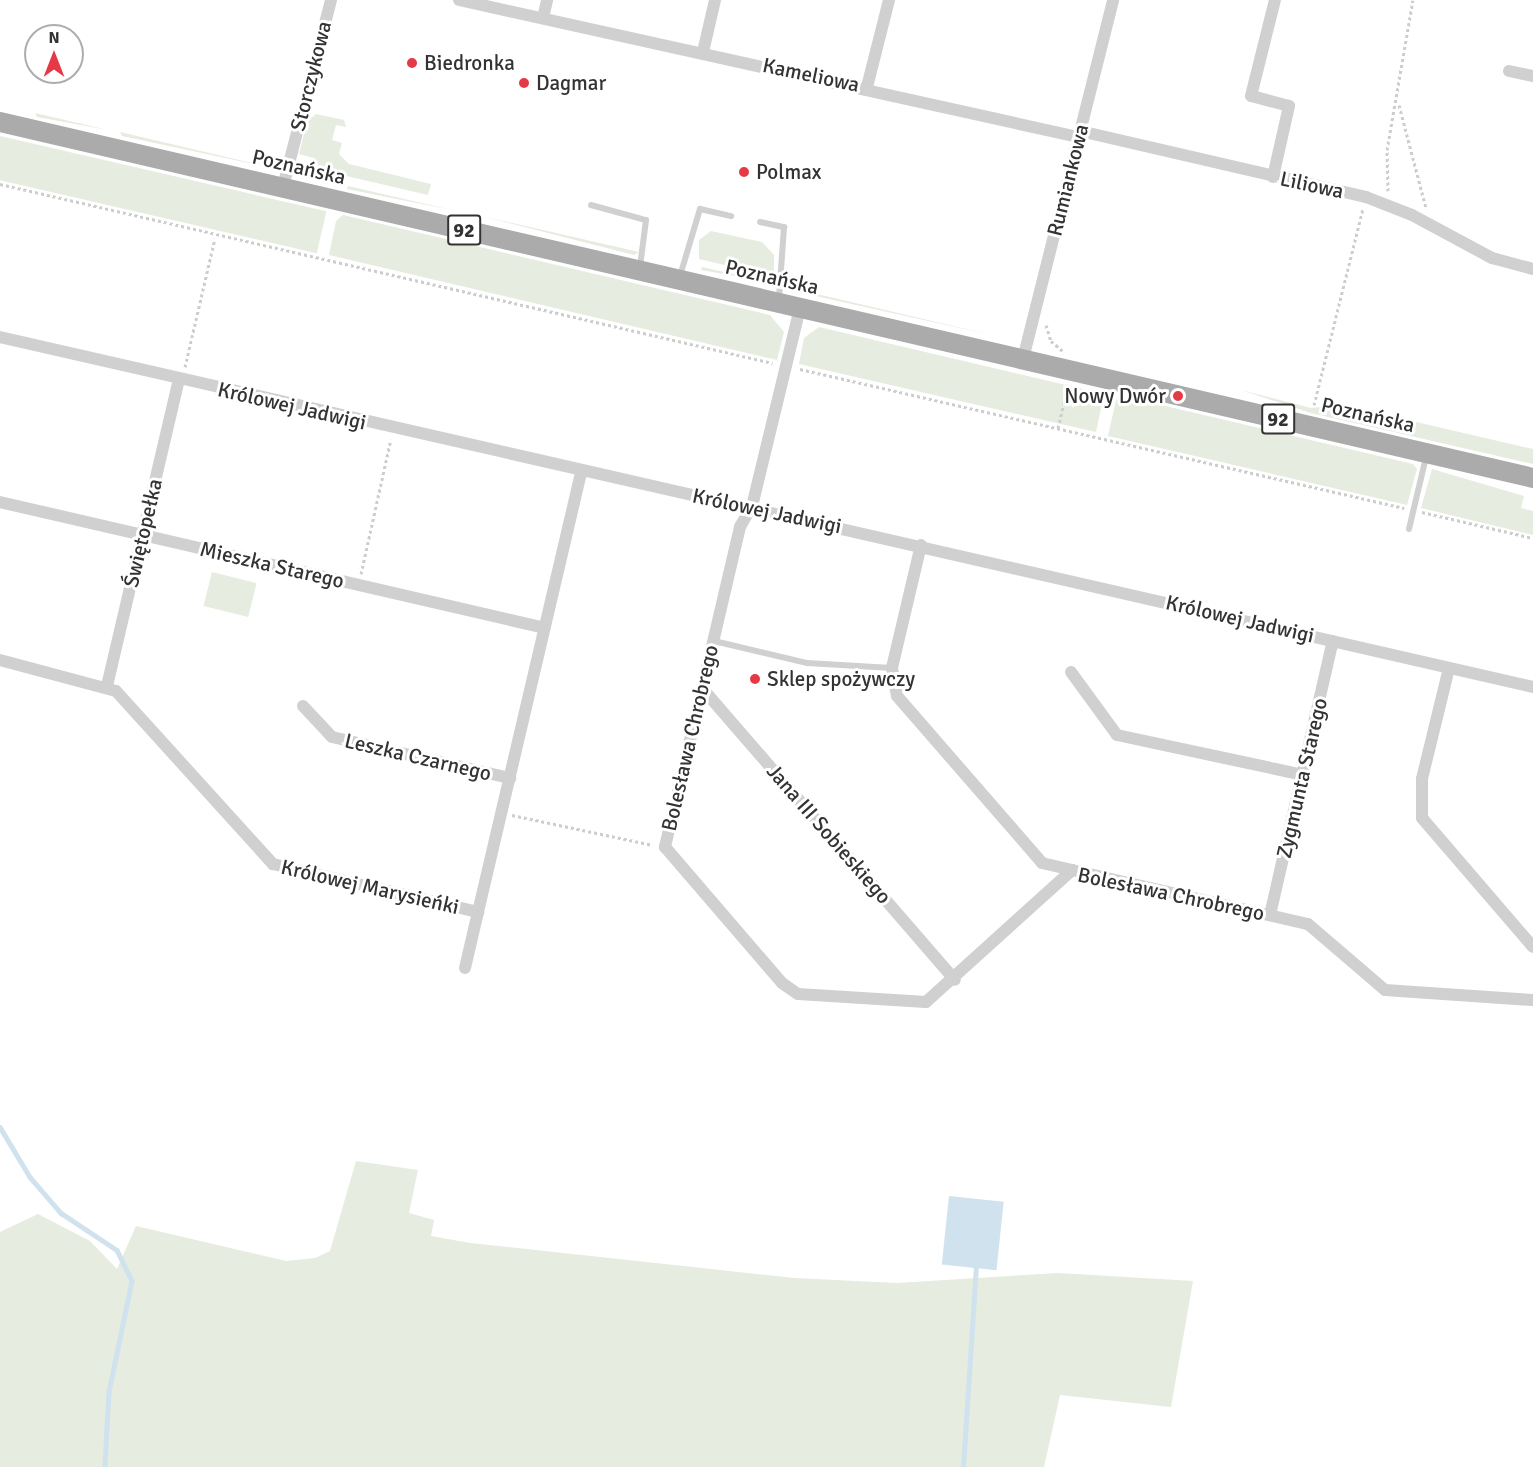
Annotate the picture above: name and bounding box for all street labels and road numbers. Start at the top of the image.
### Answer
street label: Storczykowa [285,18,337,134]
street label: Kameliowa [760,52,862,98]
street label: Rumiankowa [1042,121,1094,239]
street label: Poznańska [250,144,348,190]
street label: Liliowa [1278,166,1346,204]
road number: 92 [446,213,482,247]
street label: Poznańska [723,254,821,300]
street label: Królowej Jadwigi [215,377,369,435]
street label: Poznańska [1319,392,1417,438]
road number: 92 [1260,402,1296,436]
street label: Świętopełka [118,476,168,590]
street label: Królowej Jadwigi [690,483,844,539]
street label: Mieszka Starego [198,536,346,594]
street label: Królowej Jadwigi [1163,590,1317,648]
street label: Bolesława Chrobrego [656,642,724,834]
street label: Zygmunta Starego [1271,695,1333,861]
street label: Leszka Czarnego [342,728,494,786]
street label: Jana III Sobieskiego [761,759,897,909]
street label: Królowej Marysieńki [279,854,461,920]
street label: Bolesława Chrobrego [1075,862,1267,926]

